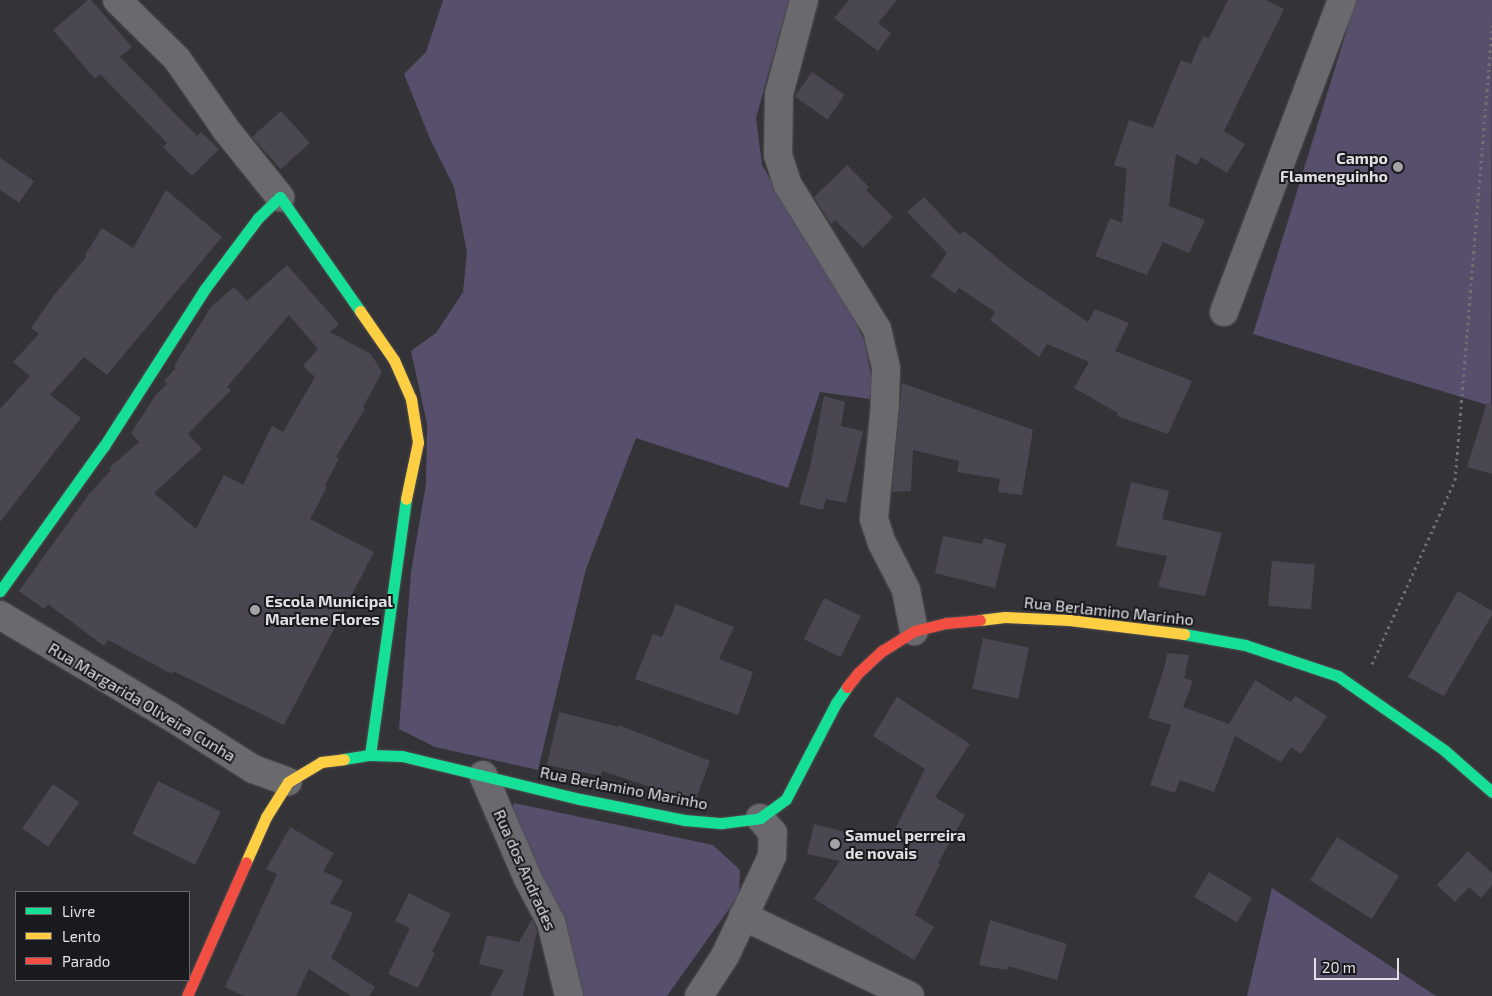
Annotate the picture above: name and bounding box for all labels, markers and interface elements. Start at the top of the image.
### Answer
place label: Campo Flamenguinho [1280,148,1388,186]
marker: Campo Flamenguinho [1392,161,1404,173]
place label: Escola Municipal Marlene Flores [265,591,393,629]
street label: Rua Berlamino Marinho [1023,593,1195,629]
marker: Escola Municipal Marlene Flores [249,604,261,616]
street label: Rua Margarida Oliveira Cunha [45,638,239,766]
street label: Rua Berlamino Marinho [538,762,710,814]
street label: Rua dos Andrades [490,806,560,934]
place label: Samuel perreira de novais [845,825,966,863]
marker: Samuel perreira de novais [829,838,841,850]
legend [15,891,190,981]
text: Livre [62,902,95,920]
text: Lento [62,927,101,945]
scale bar [1317,948,1402,980]
text: Parado [62,952,110,970]
text: 20 m [1322,958,1356,976]

